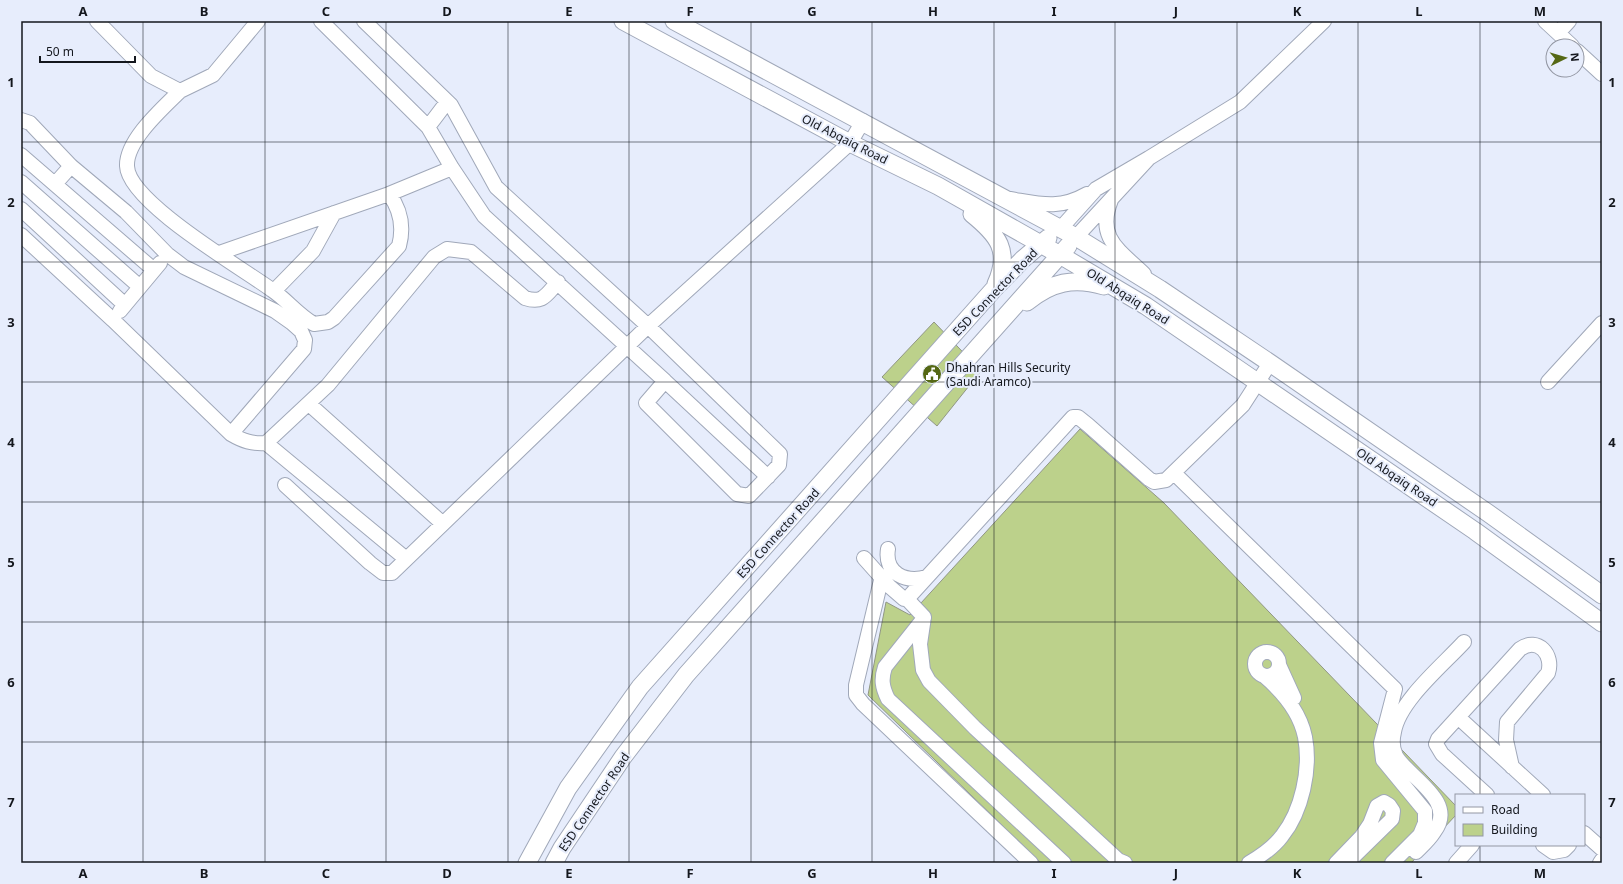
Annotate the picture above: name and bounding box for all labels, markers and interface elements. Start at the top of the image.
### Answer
text: A [79,2,88,20]
text: B [200,2,208,20]
text: C [322,2,330,20]
text: D [442,2,452,20]
text: E [565,2,573,20]
text: F [686,2,694,20]
text: G [807,2,817,20]
text: H [928,2,938,20]
text: I [1051,2,1057,20]
text: J [1173,2,1178,20]
text: K [1293,2,1302,20]
text: L [1415,2,1423,20]
text: M [1534,2,1546,20]
scale bar [40,38,135,64]
north arrow [1545,38,1585,78]
text: 50 m [46,43,74,60]
text: N [1568,52,1583,62]
text: 1 [7,73,15,91]
text: 1 [1608,73,1616,91]
street label: Old Abqaiq Road [799,110,891,168]
text: 2 [7,193,15,211]
text: 2 [1608,193,1616,211]
street label: ESD Connector Road [949,244,1041,340]
street label: Old Abqaiq Road [1083,264,1173,328]
text: 3 [7,313,15,331]
text: 3 [1608,313,1616,331]
place label: Dhahran Hills Security (Saudi Aramco) [946,359,1071,390]
public building icon: Dhahran Hills Security (Saudi Aramco) [921,363,943,385]
text: 4 [7,433,15,451]
text: 4 [1608,433,1616,451]
street label: Old Abqaiq Road [1353,444,1441,510]
street label: ESD Connector Road [733,484,823,582]
text: 5 [7,553,15,571]
text: 5 [1608,553,1616,571]
text: 6 [7,673,15,691]
text: 6 [1608,673,1616,691]
street label: ESD Connector Road [555,749,633,855]
text: 7 [7,793,15,811]
text: 7 [1608,793,1616,811]
legend [1455,794,1585,846]
text: Road [1491,801,1520,818]
text: Building [1491,821,1538,838]
text: A [79,864,88,882]
text: B [200,864,208,882]
text: C [322,864,330,882]
text: D [442,864,452,882]
text: E [565,864,573,882]
text: F [686,864,694,882]
text: G [807,864,817,882]
text: H [928,864,938,882]
text: I [1051,864,1057,882]
text: J [1173,864,1178,882]
text: K [1293,864,1302,882]
text: L [1415,864,1423,882]
text: M [1534,864,1546,882]

